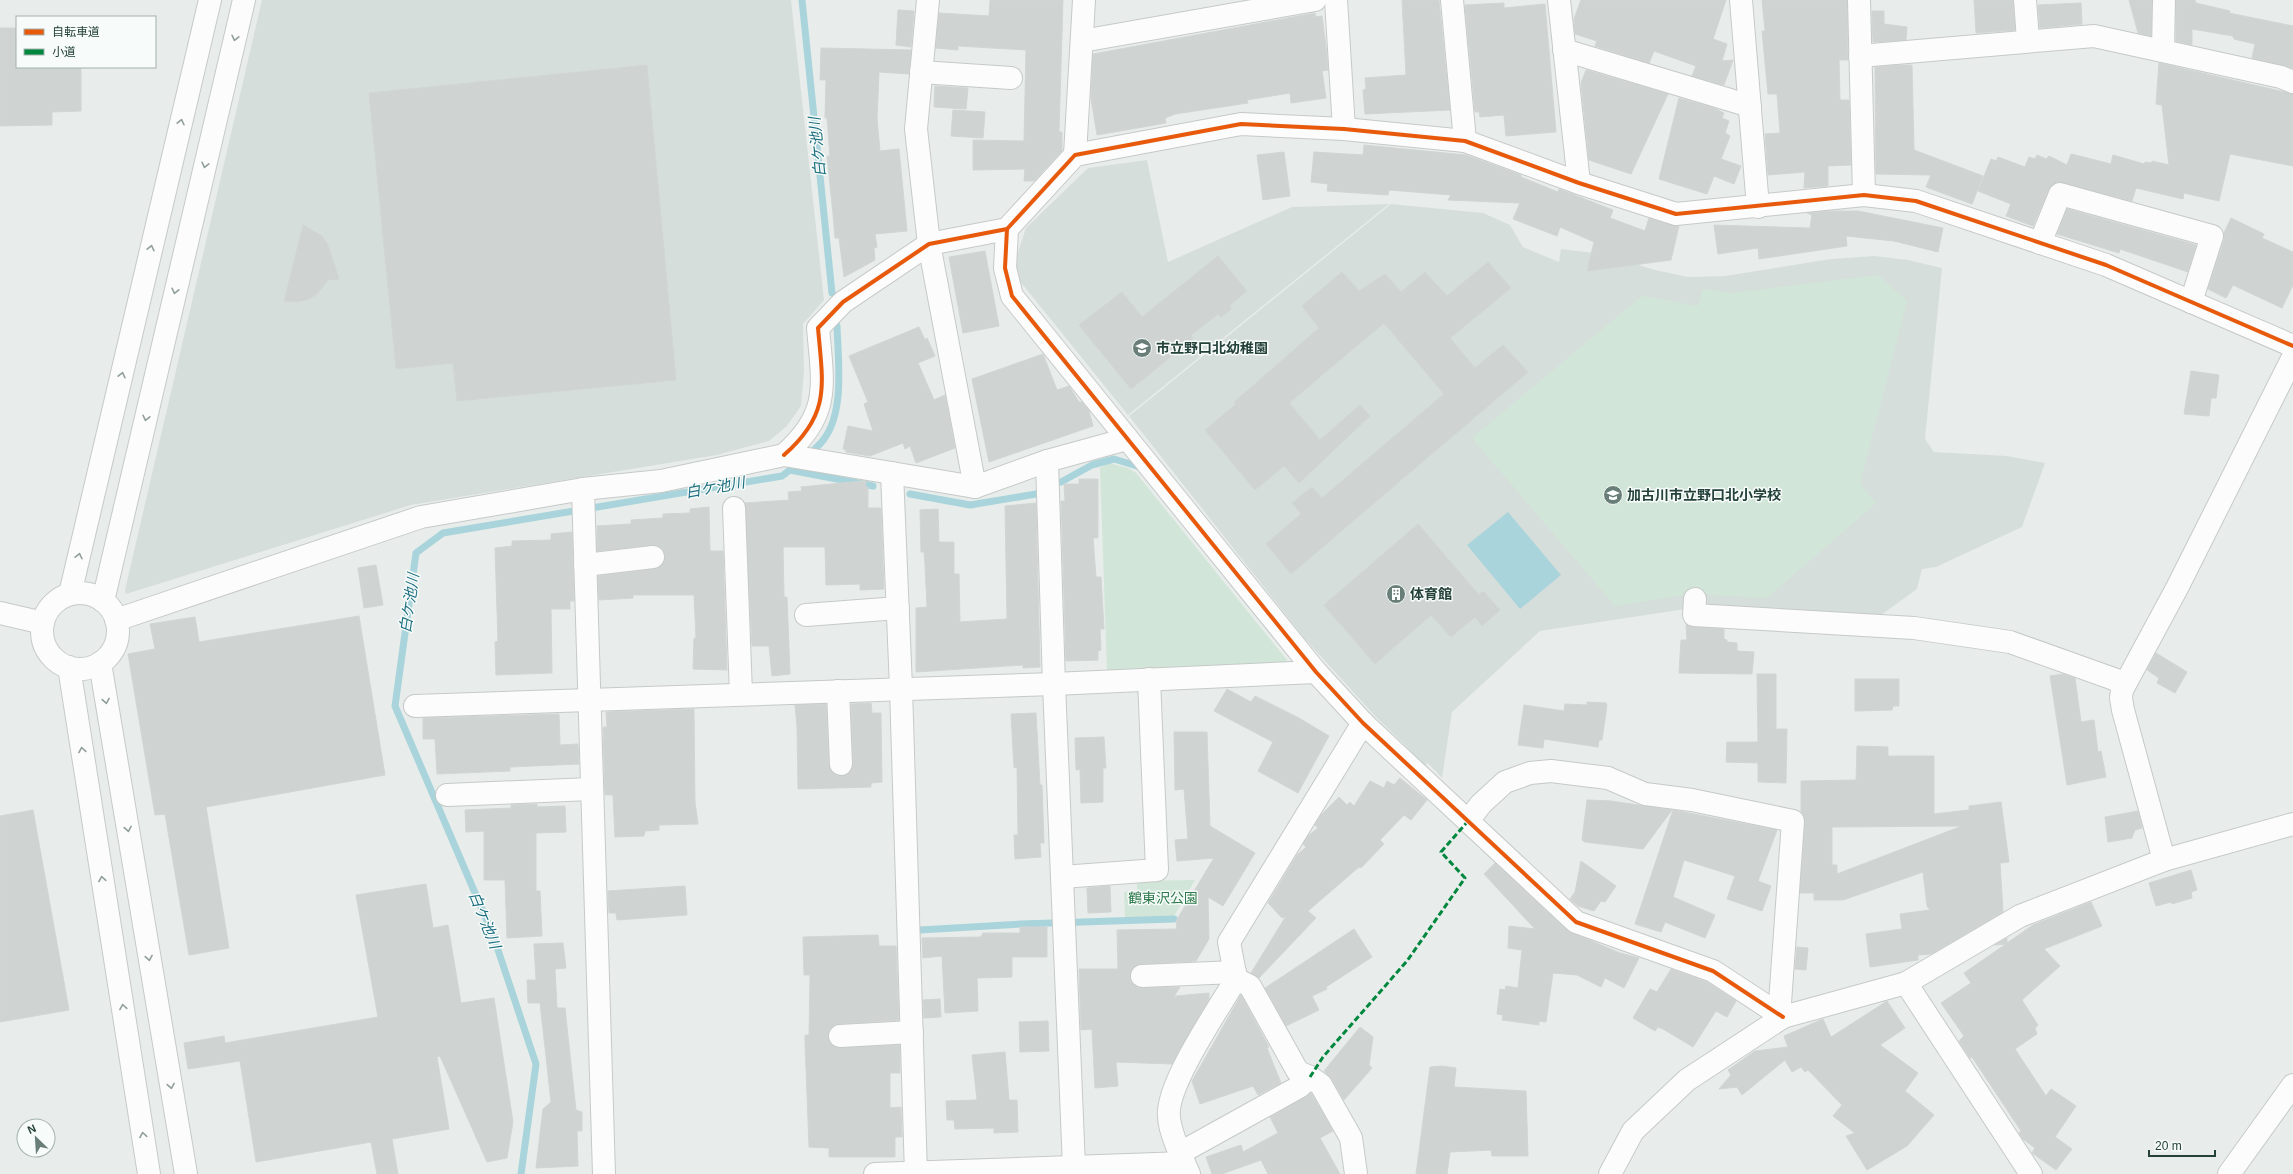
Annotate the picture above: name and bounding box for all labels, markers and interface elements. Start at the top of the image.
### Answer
legend [16,16,156,68]
text: 自転車道 [52,25,100,39]
one-way arrow [231,35,239,41]
text: 小道 [52,45,76,59]
water label: 白ケ池川 [805,114,829,178]
one-way arrow [177,119,185,125]
one-way arrow [201,161,210,168]
one-way arrow [147,245,155,252]
one-way arrow [172,288,180,294]
school or university icon: 市立野口北幼稚園 [1131,337,1153,359]
place label: 市立野口北幼稚園 [1156,340,1268,356]
one-way arrow [117,372,125,378]
one-way arrow [142,415,150,421]
water label: 白ケ池川 [684,473,748,501]
school or university icon: 加古川市立野口北小学校 [1602,484,1624,506]
place label: 加古川市立野口北小学校 [1627,487,1781,503]
one-way arrow [75,553,83,559]
water label: 白ケ池川 [396,570,422,634]
building icon: 体育館 [1385,583,1407,605]
place label: 体育館 [1410,586,1452,602]
one-way arrow [101,698,110,704]
one-way arrow [78,747,87,753]
one-way arrow [123,826,132,833]
one-way arrow [98,876,107,882]
water label: 白ケ池川 [466,889,505,953]
park label: 鶴東沢公園 [1128,890,1198,906]
one-way arrow [145,955,153,961]
one-way arrow [119,1004,128,1010]
one-way arrow [166,1083,175,1089]
north arrow [16,1118,56,1158]
text: N [26,1122,38,1136]
one-way arrow [139,1132,148,1139]
scale bar [2149,1132,2215,1158]
text: 20 m [2155,1139,2182,1153]

